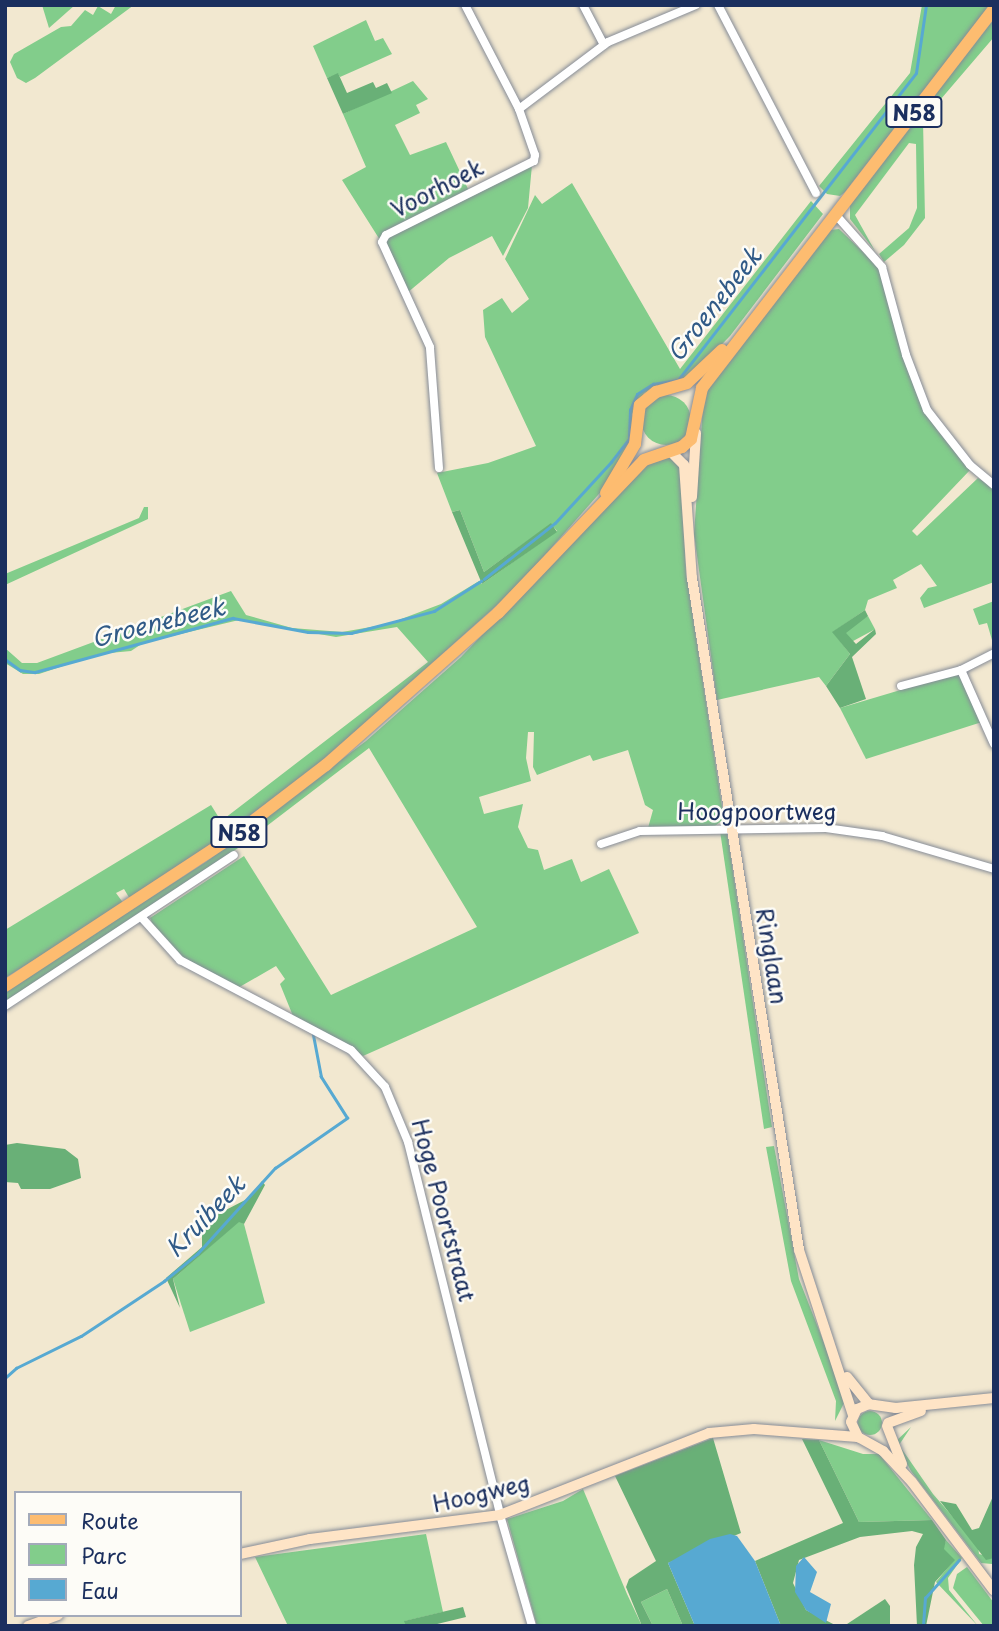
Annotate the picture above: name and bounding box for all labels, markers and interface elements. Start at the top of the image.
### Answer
road number: N58 [884,94,944,130]
street label: Voorhoek [386,153,488,223]
water label: Groenebeek [661,241,767,367]
water label: Groenebeek [88,592,228,652]
street label: Hoogpoortweg [677,797,837,825]
road number: N58 [209,814,269,850]
street label: Ringlaan [751,906,793,1006]
street label: Hoge Poortstraat [406,1116,482,1304]
water label: Kruibeek [159,1169,251,1263]
street label: Hoogweg [430,1468,532,1518]
legend [14,1491,242,1617]
text: Route [81,1504,139,1536]
text: Parc [81,1539,127,1571]
text: Eau [81,1574,119,1606]

